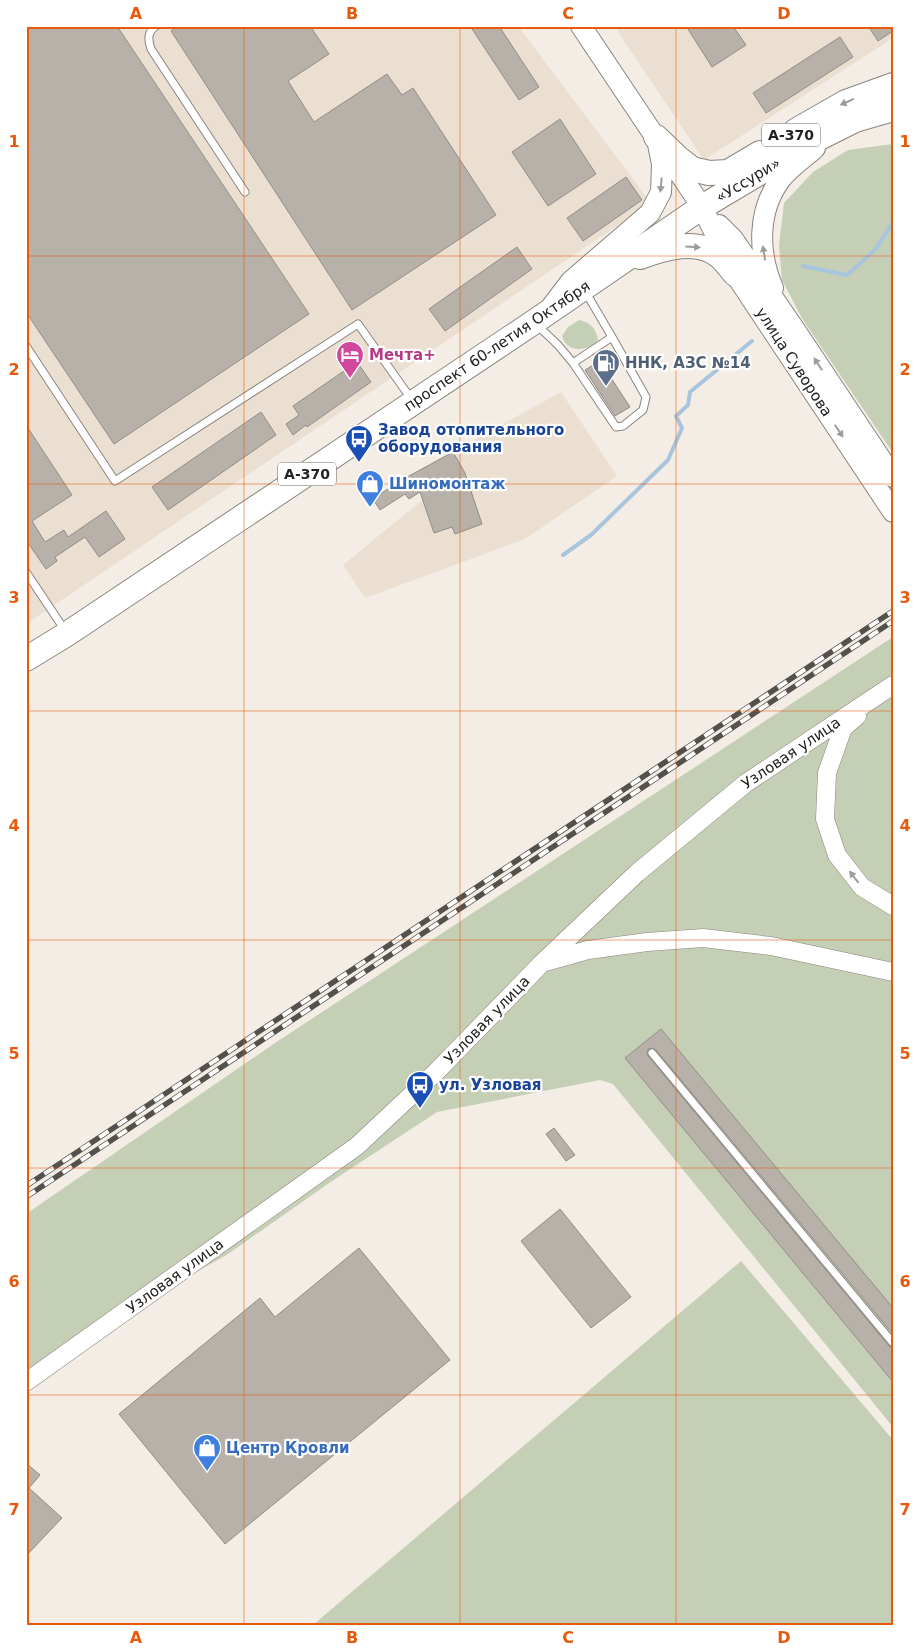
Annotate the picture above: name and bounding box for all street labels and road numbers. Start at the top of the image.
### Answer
road number: А-370 [762,124,820,146]
street label: «Уссури» [712,154,784,206]
street label: проспект 60-летия Октября [401,277,593,415]
street label: улица Суворова [752,304,836,420]
road number: А-370 [278,462,336,486]
street label: Узловая улица [738,713,844,793]
street label: Узловая улица [440,972,534,1068]
street label: Узловая улица [123,1235,227,1317]

